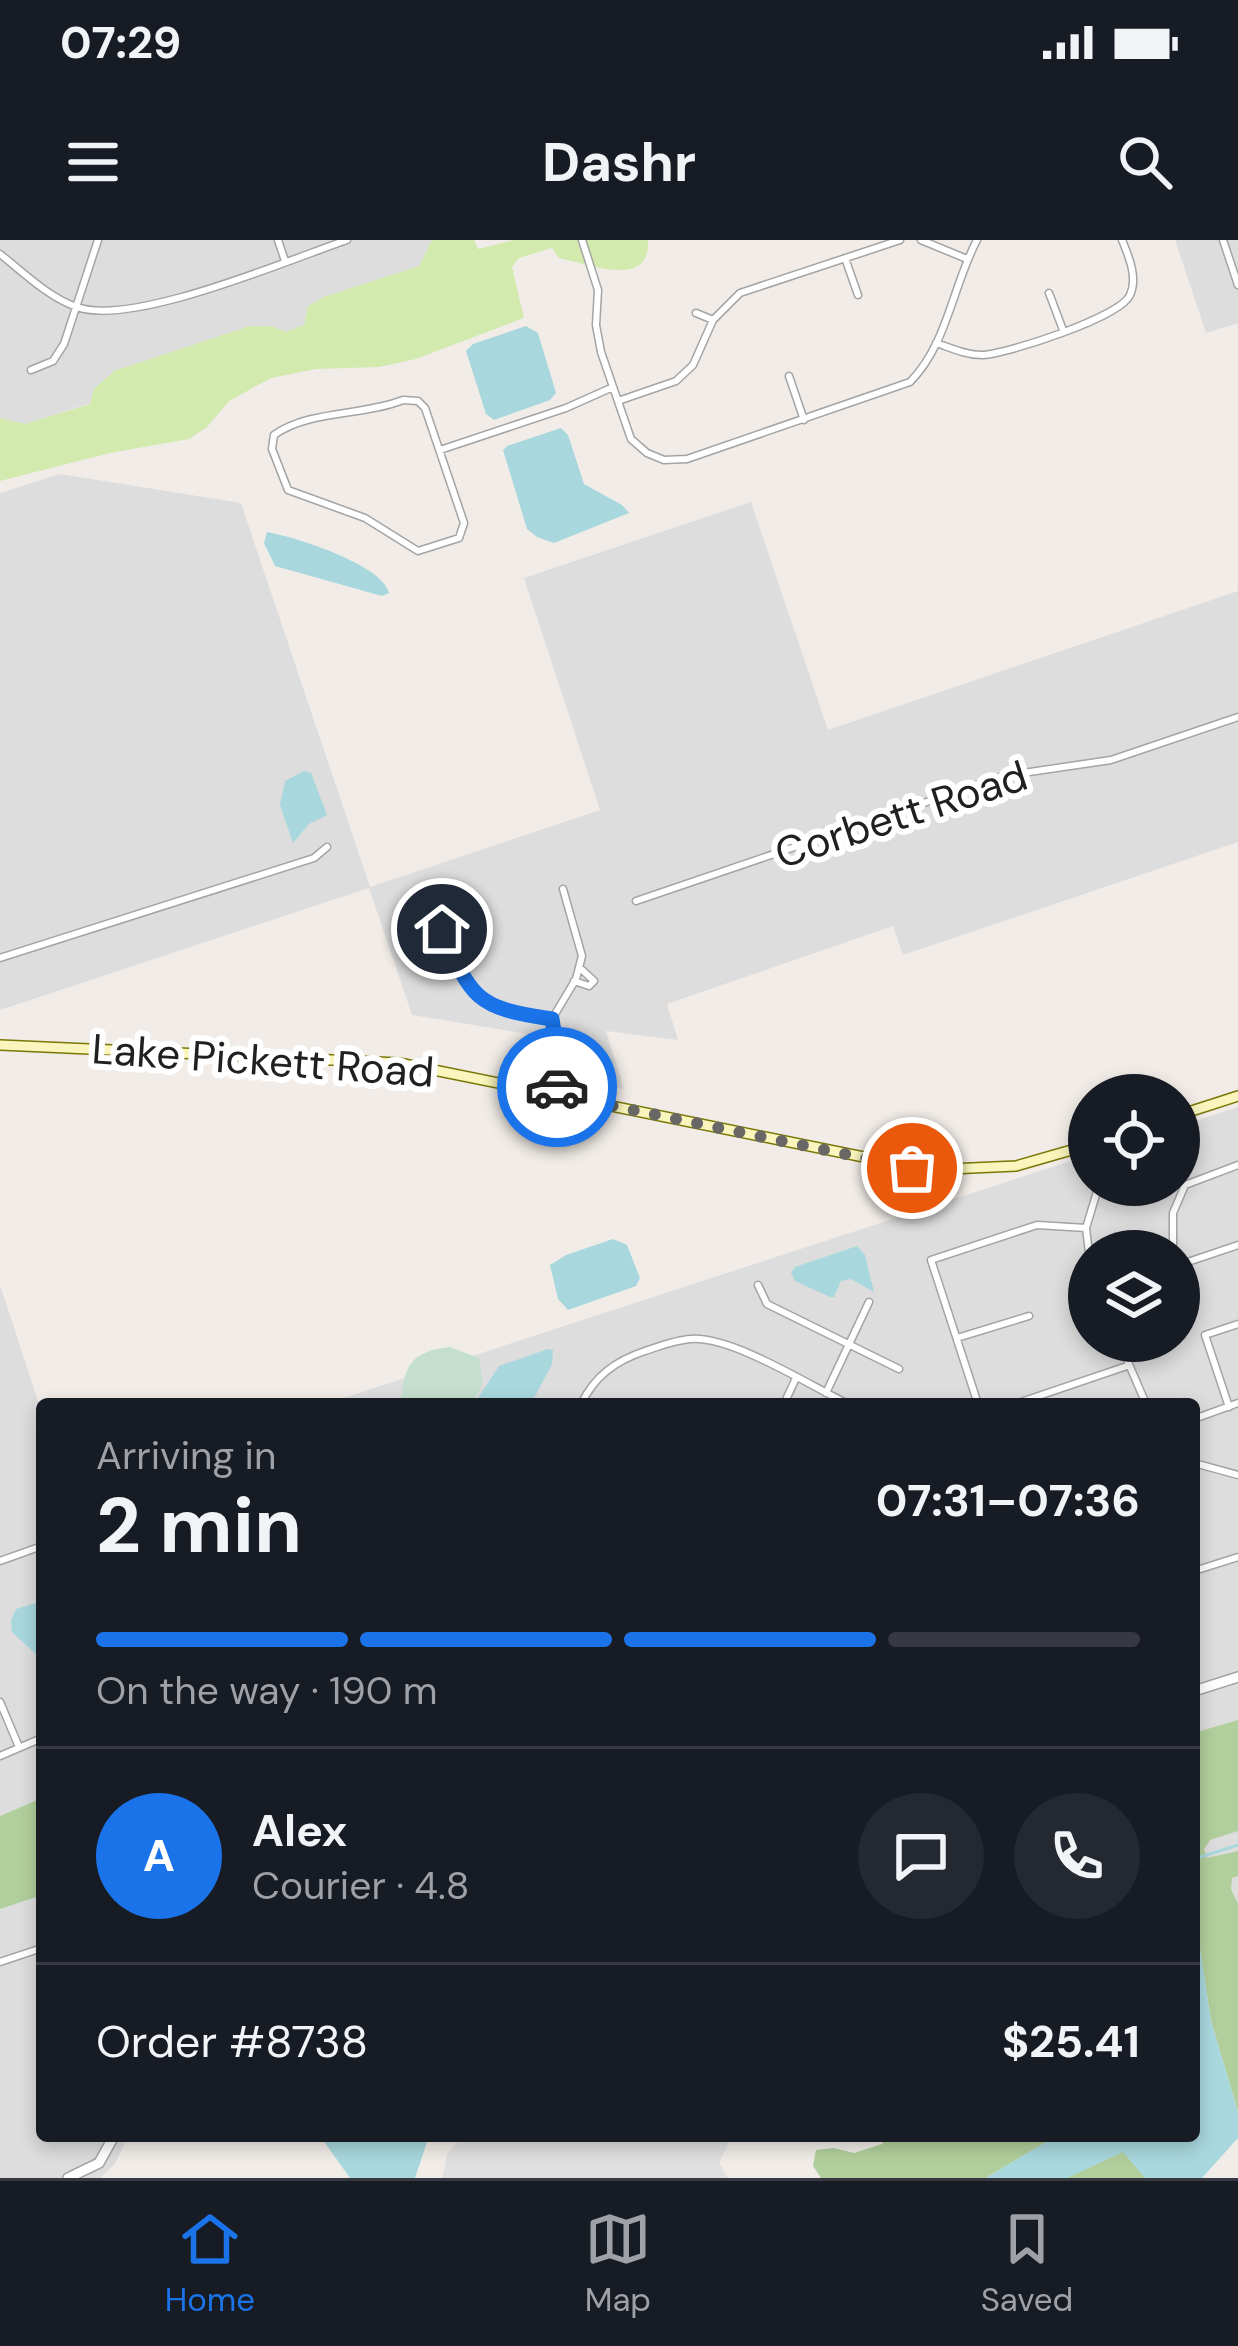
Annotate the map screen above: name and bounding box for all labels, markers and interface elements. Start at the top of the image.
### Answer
text: 07:29 [60,13,181,72]
text: Dashr [542,127,696,198]
icon: menu [60,129,126,195]
icon: search [1112,129,1178,195]
street label: Corbett Road [768,748,1034,881]
pin [391,878,493,980]
icon: home [409,896,475,962]
street label: Lake Pickett Road [90,1021,436,1100]
courier [497,1027,617,1147]
icon: car [524,1054,590,1120]
map controls [1068,1074,1200,1362]
button: locate [1068,1074,1200,1206]
pin [861,1117,963,1219]
icon: bag [879,1135,945,1201]
button: layers [1068,1230,1200,1362]
text: Arriving in [96,1430,276,1481]
text: 07:31–07:36 [876,1471,1140,1530]
text: 2 min [96,1475,302,1576]
text: On the way · 190 m [96,1665,437,1716]
button: chat [858,1793,984,1919]
button: phone [1014,1793,1140,1919]
text: Alex [252,1801,347,1860]
text: A [143,1826,175,1885]
text: Courier · 4.8 [252,1860,469,1911]
text: Order #8738 [96,2012,368,2071]
text: $25.41 [1002,2012,1140,2071]
tab: Home [165,2206,255,2321]
tab: Map [585,2206,651,2321]
tab: Saved [981,2206,1073,2321]

